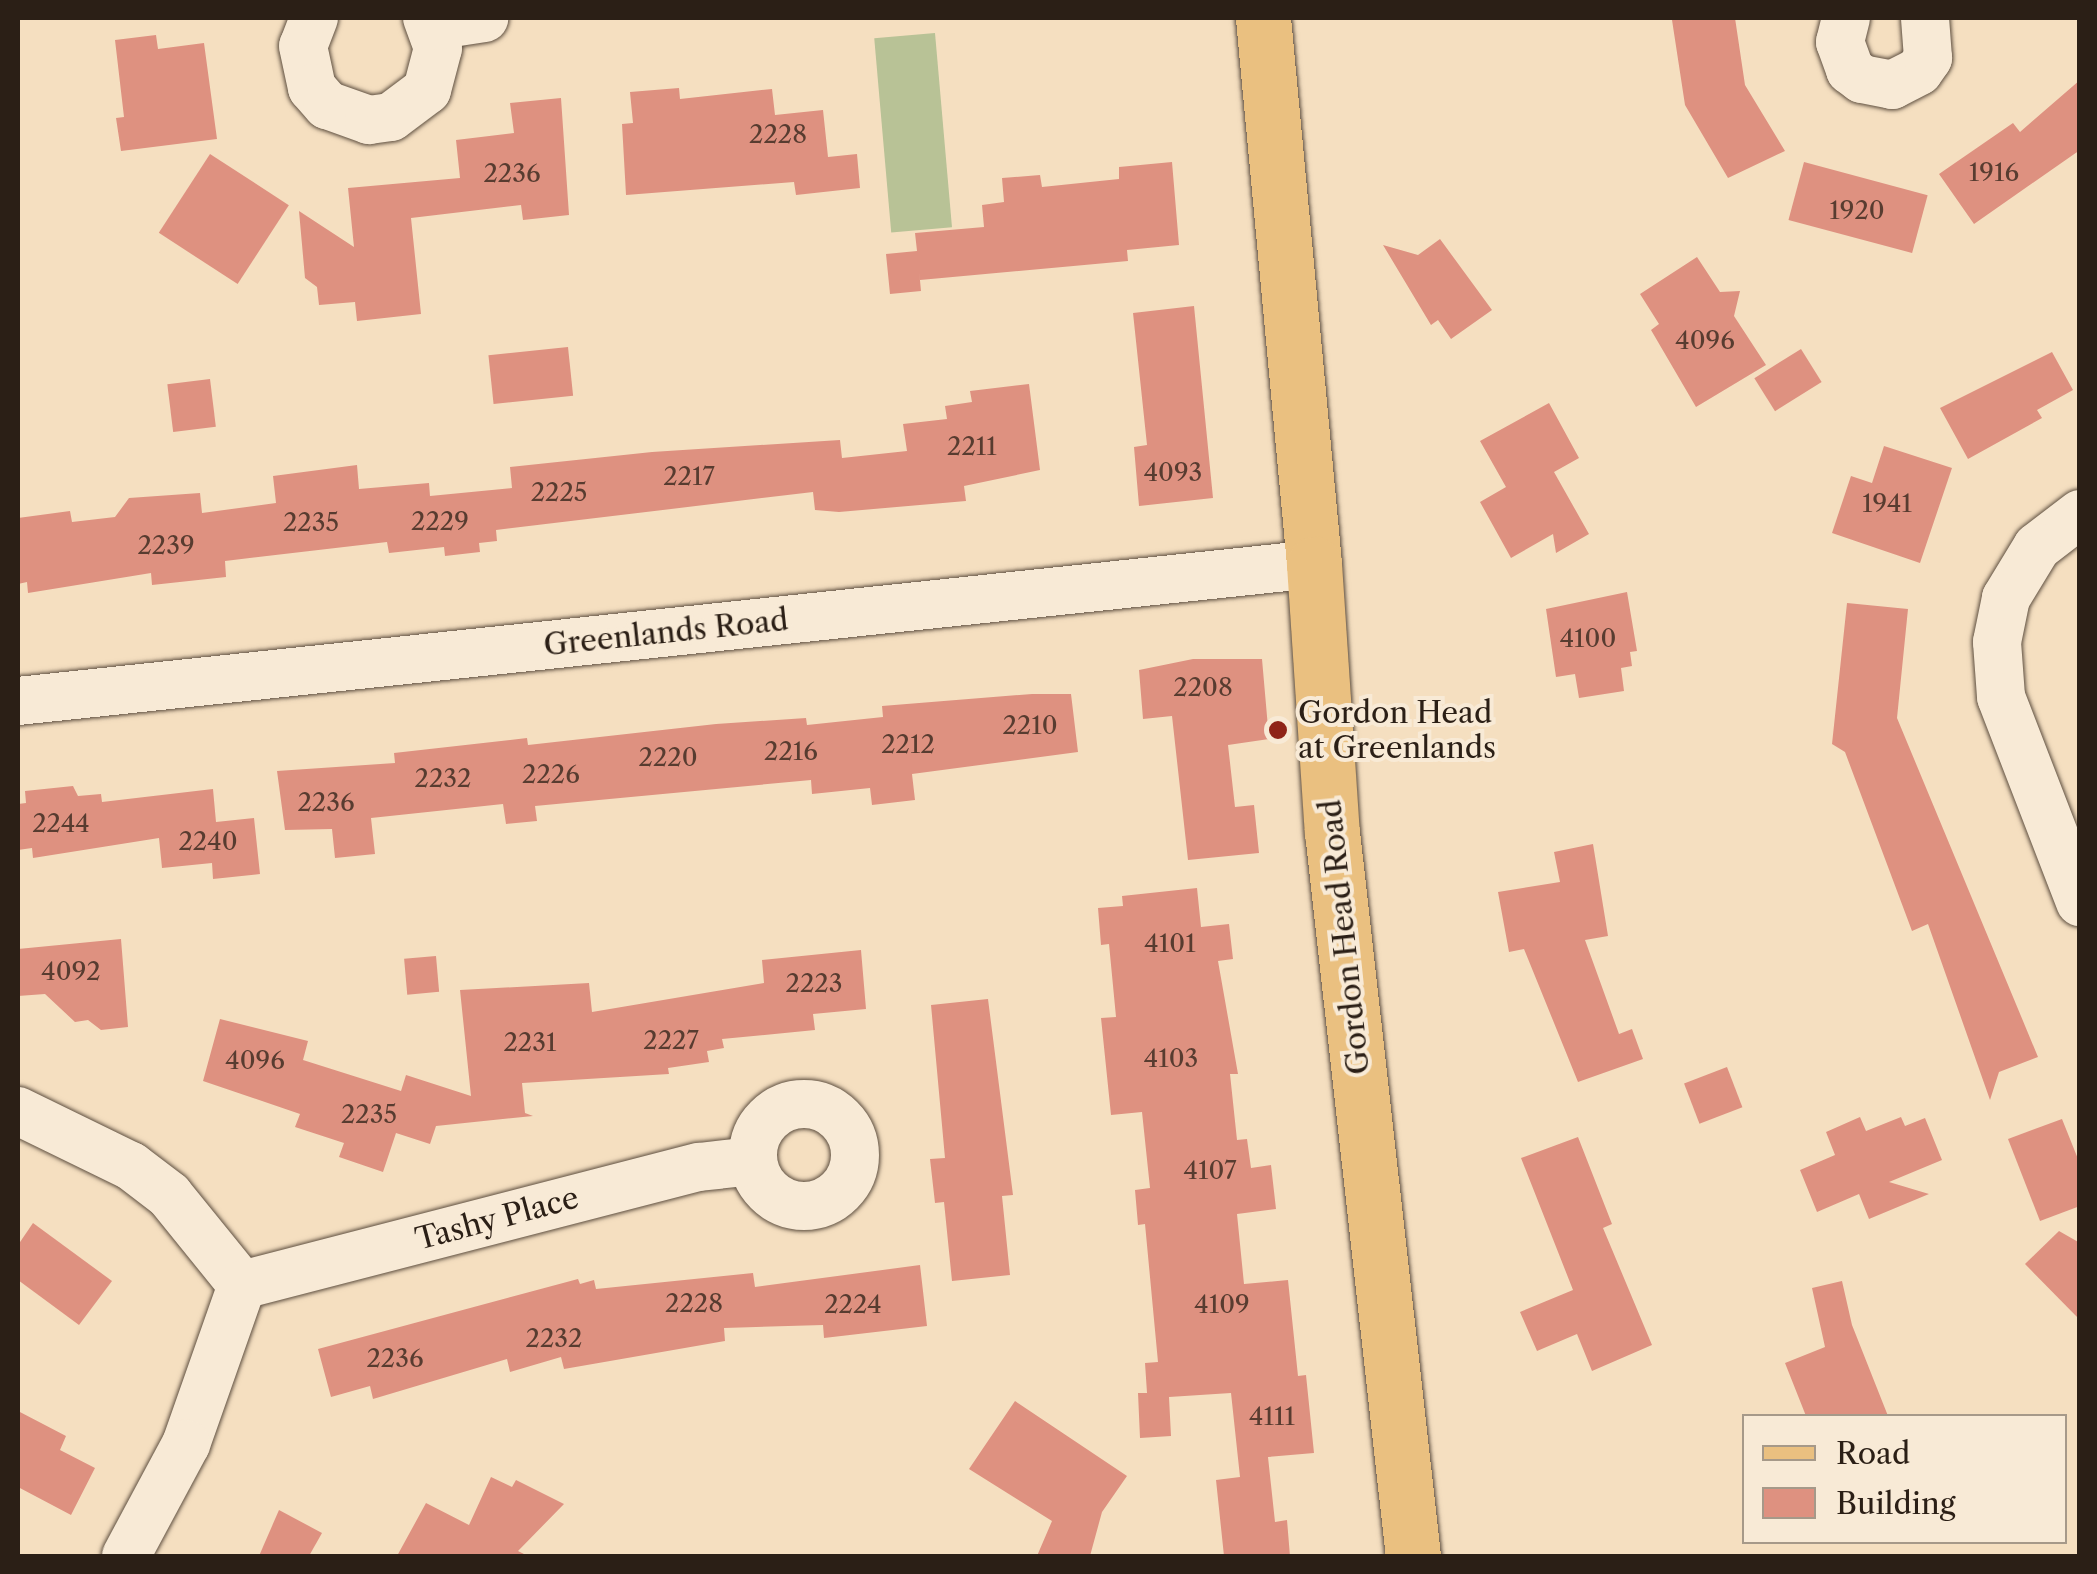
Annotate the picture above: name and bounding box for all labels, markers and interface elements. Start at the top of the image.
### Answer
house number: 2228 [749,120,807,150]
house number: 1916 [1969,158,2019,188]
house number: 2236 [483,159,541,189]
house number: 1920 [1829,196,1885,226]
house number: 4096 [1675,326,1735,356]
house number: 2211 [947,432,997,462]
house number: 4093 [1144,458,1202,488]
house number: 2217 [663,462,715,492]
house number: 2225 [531,478,587,508]
house number: 1941 [1862,489,1912,519]
house number: 2229 [411,507,469,537]
house number: 2235 [283,508,339,538]
house number: 2239 [137,531,195,561]
street label: Greenlands Road [542,602,790,664]
house number: 4100 [1560,624,1616,654]
house number: 2208 [1173,673,1233,703]
place label: Gordon Head at Greenlands [1298,695,1496,766]
house number: 2210 [1002,711,1058,741]
marker: Gordon Head at Greenlands [1267,719,1289,741]
house number: 2212 [881,730,935,760]
house number: 2216 [764,737,818,767]
house number: 2220 [639,743,697,773]
house number: 2226 [522,760,580,790]
house number: 2232 [415,764,471,794]
house number: 2236 [297,788,355,818]
street label: Gordon Head Road [1313,798,1377,1076]
house number: 2244 [32,809,90,839]
house number: 2240 [178,827,238,857]
house number: 4101 [1144,929,1196,959]
house number: 4092 [41,957,101,987]
house number: 2223 [786,969,842,999]
house number: 2227 [643,1026,699,1056]
house number: 2231 [503,1028,557,1058]
house number: 4103 [1144,1044,1198,1074]
house number: 4096 [225,1046,285,1076]
house number: 2235 [341,1100,397,1130]
house number: 4107 [1183,1156,1237,1186]
street label: Tashy Place [411,1180,583,1258]
house number: 2228 [665,1289,723,1319]
house number: 2224 [824,1290,882,1320]
house number: 4109 [1194,1290,1250,1320]
house number: 2232 [526,1324,582,1354]
house number: 2236 [366,1344,424,1374]
house number: 4111 [1249,1402,1295,1432]
legend [1742,1414,2067,1544]
text: Road [1836,1435,1910,1472]
text: Building [1836,1485,1956,1522]

